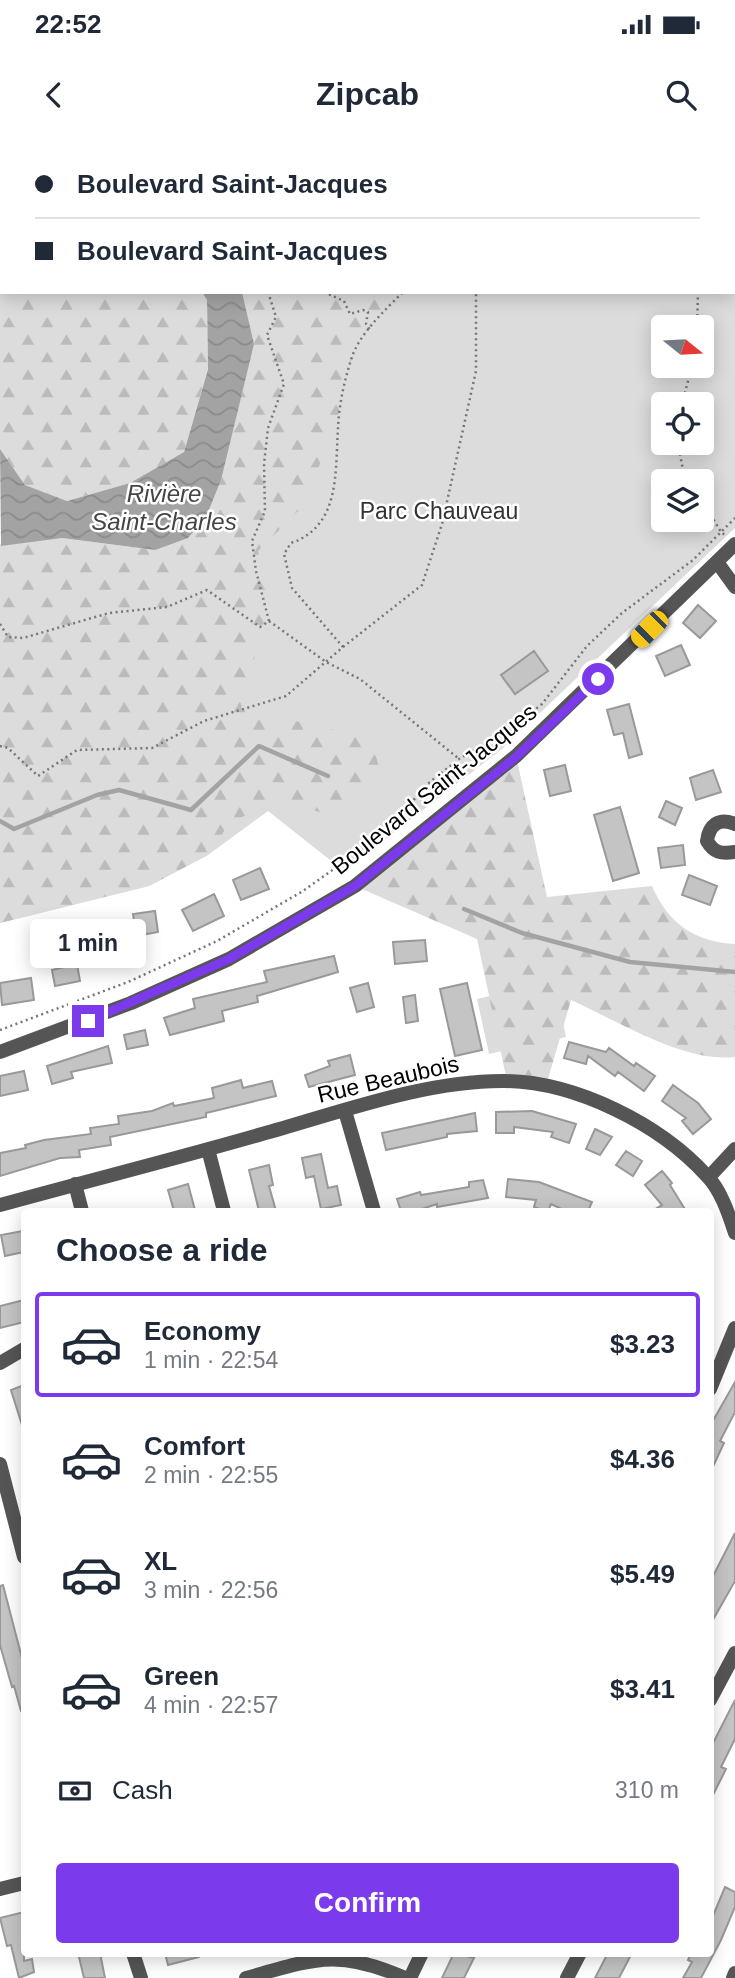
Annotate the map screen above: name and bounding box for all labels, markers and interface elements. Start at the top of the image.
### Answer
text: 22:52 [35,9,102,39]
icon: back [35,76,73,114]
text: Zipcab [316,76,419,112]
icon: search [662,76,700,114]
text: Boulevard Saint-Jacques [77,169,388,199]
text: Boulevard Saint-Jacques [77,236,388,266]
north arrow [651,315,714,378]
map controls [651,315,714,532]
button: locate [651,392,714,455]
button: layers [651,469,714,532]
water label: Rivière Saint-Charles [91,480,237,535]
park label: Parc Chauveau [360,498,518,524]
car [627,607,672,651]
route start [582,663,614,695]
street label: Boulevard Saint-Jacques [326,698,542,880]
callout: 1 min [30,920,146,968]
text: 1 min [58,930,118,956]
route end [72,1005,104,1037]
street label: Rue Beaubois [315,1050,461,1108]
text: Choose a ride [56,1232,268,1268]
icon: car [60,1313,123,1376]
text: Economy [144,1316,261,1346]
text: $3.23 [610,1329,675,1359]
text: 1 min · 22:54 [144,1347,278,1373]
icon: car [60,1428,123,1491]
text: Comfort [144,1431,245,1461]
text: $4.36 [610,1444,675,1474]
text: 2 min · 22:55 [144,1462,278,1488]
icon: car [60,1543,123,1606]
text: XL [144,1546,177,1576]
text: $5.49 [610,1559,675,1589]
text: 3 min · 22:56 [144,1577,278,1603]
icon: car [60,1658,123,1721]
text: Green [144,1661,219,1691]
text: $3.41 [610,1674,675,1704]
text: 4 min · 22:57 [144,1692,278,1718]
icon: cash [56,1772,94,1810]
text: Cash [112,1775,173,1805]
text: 310 m [615,1777,679,1803]
button: Confirm [56,1863,679,1943]

